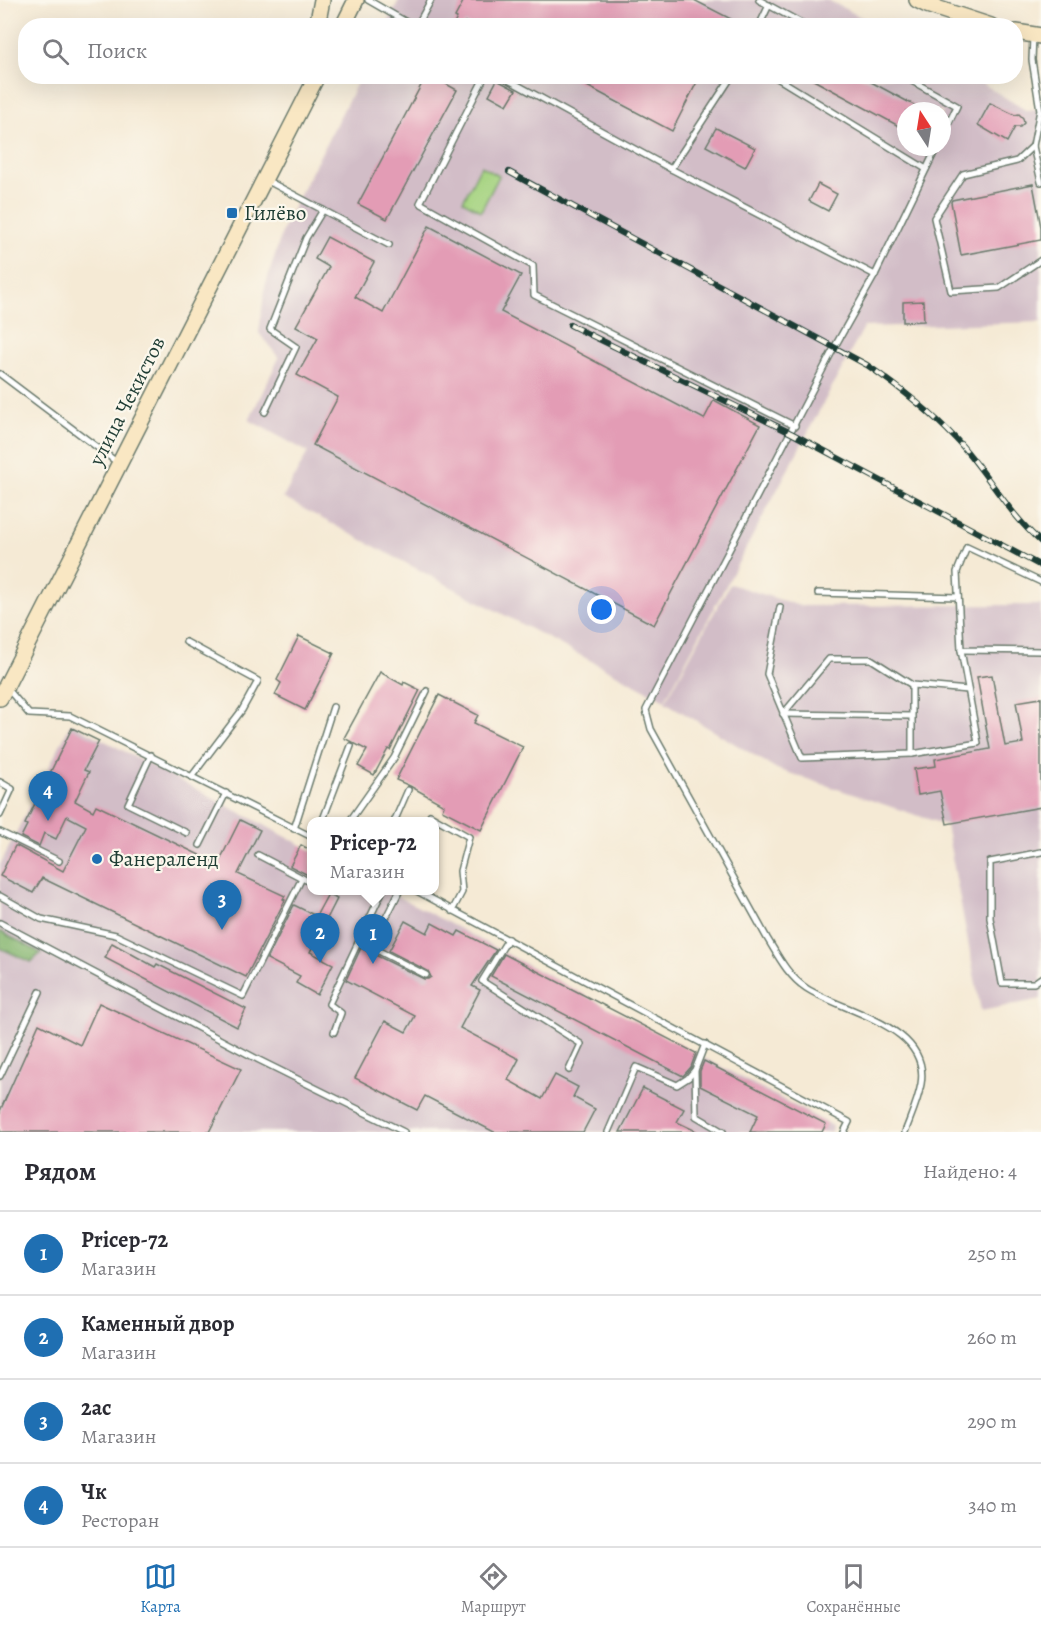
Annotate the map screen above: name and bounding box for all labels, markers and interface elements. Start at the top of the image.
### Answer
search box [18,18,1023,84]
icon: search [39,35,72,68]
text: Поиск [87,36,147,66]
north arrow [897,102,951,156]
place label: Гилёво [244,199,306,227]
marker: Гилёво [225,206,239,220]
street label: улица Чекистов [82,331,172,471]
your location [587,595,616,624]
pin: 4 [28,772,68,821]
popup [307,817,439,895]
text: Pricep-72 [329,828,417,858]
place label: Фанераленд [109,845,219,873]
marker: Фанераленд [90,852,104,866]
text: Магазин [329,858,405,885]
pin: 3 [202,880,242,930]
pin: 2 [300,914,340,963]
pin: 1 [354,914,392,964]
text: Рядом [24,1154,96,1189]
text: Найдено: 4 [923,1158,1017,1185]
text: Pricep-72 [81,1225,168,1255]
text: 1 [40,1240,47,1267]
text: 250 m [968,1240,1017,1267]
text: Магазин [81,1255,156,1282]
text: Каменный двор [81,1309,234,1339]
text: 2 [39,1324,48,1351]
text: 260 m [967,1324,1017,1351]
text: Магазин [81,1339,156,1366]
text: 2ас [81,1393,112,1423]
text: 3 [39,1408,48,1435]
text: 290 m [967,1408,1017,1435]
text: Магазин [81,1423,156,1450]
text: Чк [81,1477,107,1507]
text: 4 [39,1492,48,1519]
text: 340 m [968,1492,1017,1519]
text: Ресторан [81,1507,159,1534]
tab: Карта [140,1560,181,1618]
tab: Маршрут [461,1560,526,1618]
tab: Сохранённые [806,1560,901,1618]

